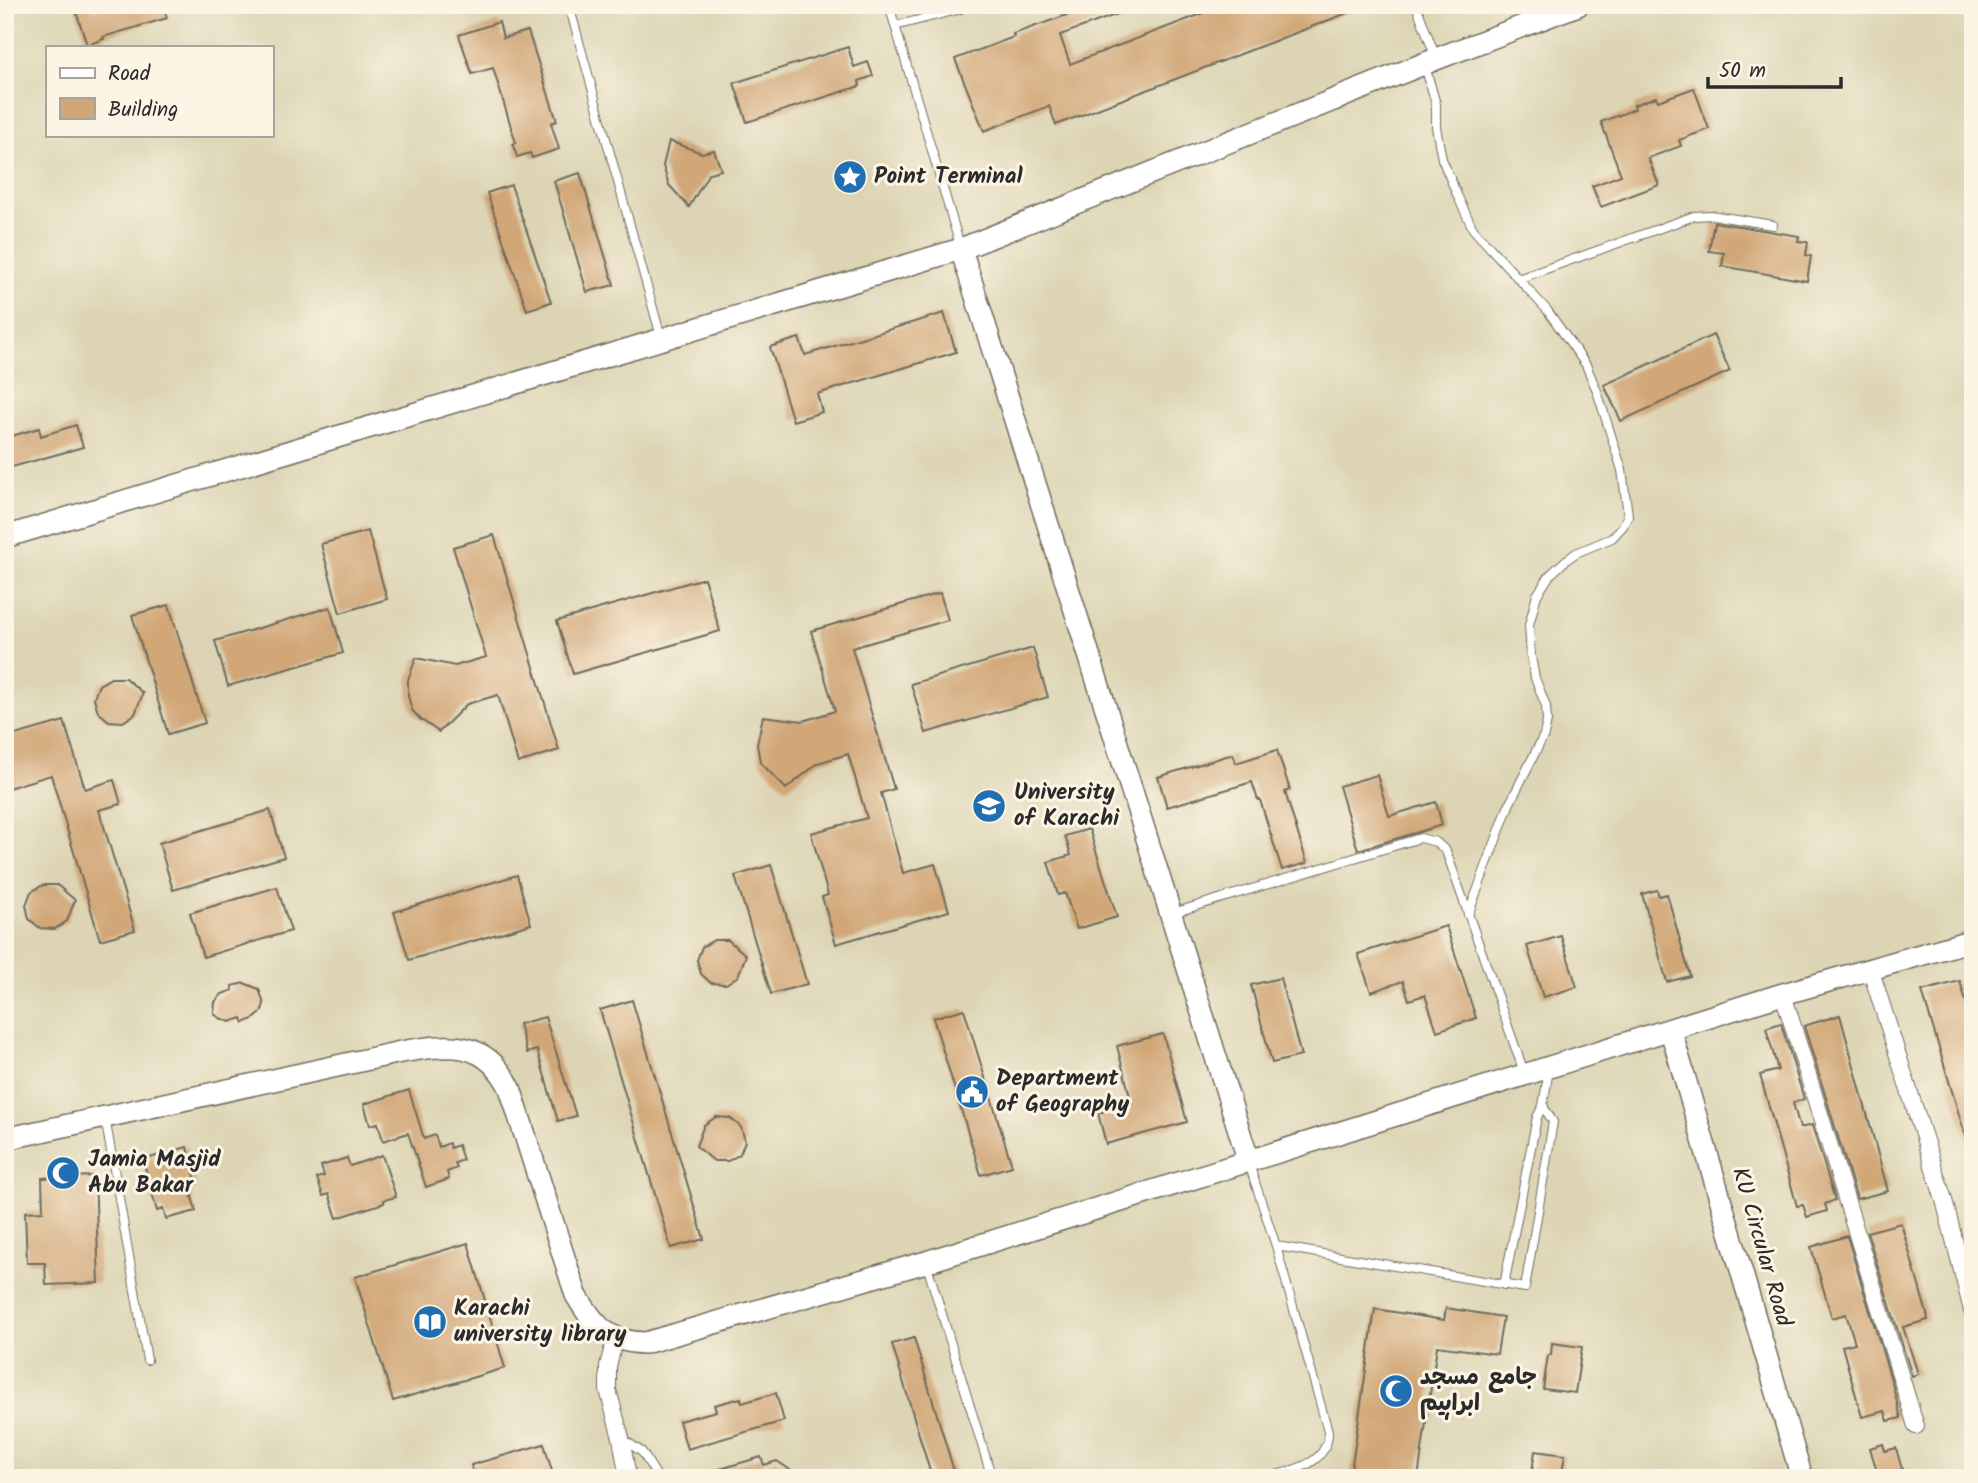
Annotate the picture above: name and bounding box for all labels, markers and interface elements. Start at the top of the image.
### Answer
legend [46,46,273,136]
scale bar [1708,46,1842,90]
text: 50 m [1719,55,1766,88]
text: Road [108,58,151,91]
text: Building [108,94,178,127]
place icon: Point Terminal [831,158,869,196]
place label: Point Terminal [874,159,1023,195]
place label: University of Karachi [1014,775,1120,837]
school or university icon: University of Karachi [970,787,1008,825]
place label: Department of Geography [996,1061,1129,1123]
public building icon: Department of Geography [953,1073,991,1111]
place label: Jamia Masjid Abu Bakar [88,1142,221,1204]
mosque icon: Jamia Masjid Abu Bakar [44,1154,82,1192]
street label: KU Circular Road [1721,1163,1801,1331]
place label: Karachi university library [454,1291,627,1353]
library icon: Karachi university library [411,1303,449,1341]
place label: جامع مسجد ابراہیم [1420,1360,1537,1422]
mosque icon: جامع مسجد ابراہیم [1377,1372,1415,1410]

